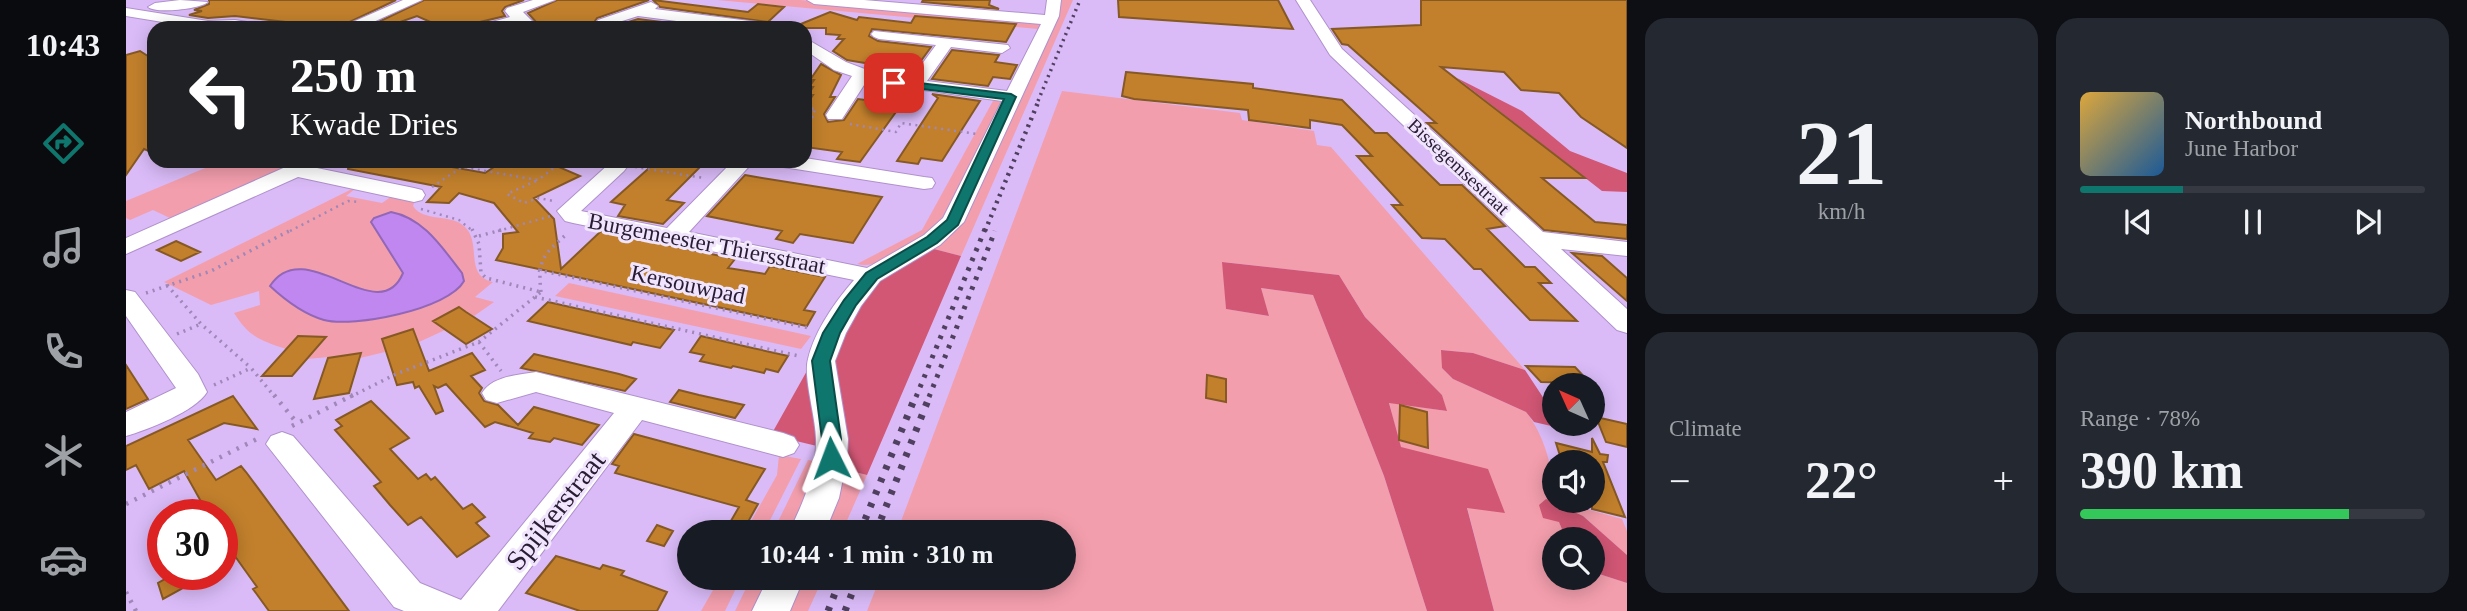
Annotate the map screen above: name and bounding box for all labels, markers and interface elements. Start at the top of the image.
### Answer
text: 10:43 [26,27,100,63]
text: 250 m [290,48,417,103]
icon: left [175,49,266,140]
pin [864,53,924,113]
icon: arrive [875,64,913,102]
text: 21 [1796,103,1887,204]
text: Kwade Dries [290,106,458,142]
text: Northbound [2185,106,2322,135]
street label: Bissegemsestraat [1404,114,1514,219]
icon: directions [39,119,88,168]
text: June Harbor [2185,136,2298,161]
text: km/h [1818,199,1865,224]
icon: previous [2119,203,2157,241]
icon: pause [2234,203,2272,241]
icon: next [2349,203,2387,241]
street label: Burgemeester Thiersstraat [586,208,828,279]
icon: music [39,223,88,272]
street label: Kersouwpad [628,260,748,309]
icon: phone [39,327,88,376]
north arrow [1542,373,1605,436]
map controls [1542,373,1605,590]
text: Range · 78% [2080,406,2200,431]
text: Climate [1669,416,1742,441]
position arrow [794,421,868,495]
icon: climate [39,431,88,480]
text: 390 km [2080,442,2243,499]
street label: Spijkerstraat [500,445,611,576]
button: sound [1542,450,1605,513]
text: 22° [1805,452,1878,509]
text: − [1669,460,1690,502]
text: + [1993,460,2014,502]
speed limit sign: 30 [147,499,238,590]
button: search [1542,527,1605,590]
icon: car [39,535,88,584]
text: 10:44 · 1 min · 310 m [760,540,994,569]

